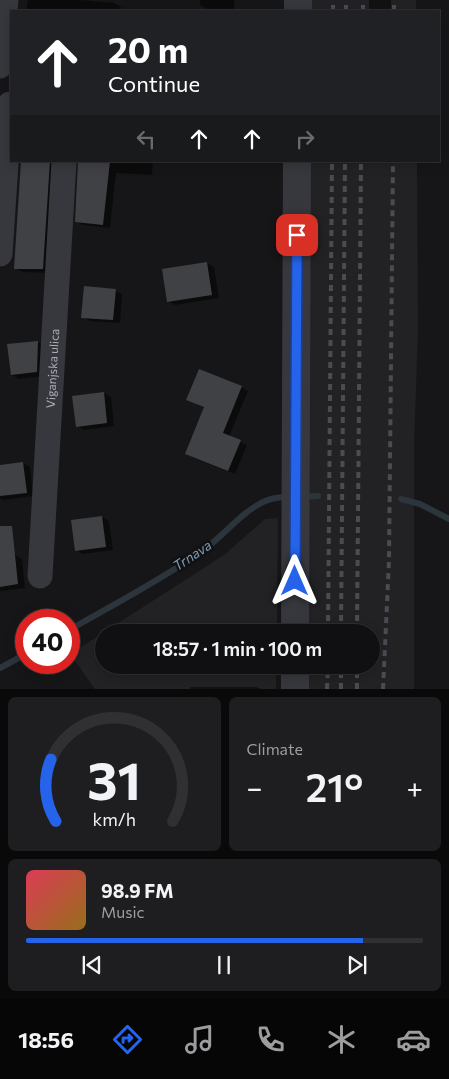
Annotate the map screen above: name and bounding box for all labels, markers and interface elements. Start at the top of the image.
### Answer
text: 20 m [108,27,188,70]
icon: ahead [25,30,90,95]
text: Continue [108,70,200,97]
icon: left [132,125,160,153]
icon: ahead [185,125,213,153]
icon: ahead [238,125,266,153]
icon: right [291,125,319,153]
pin [276,214,318,256]
icon: arrive [283,221,311,249]
street label: Viganjska ulica [43,328,61,409]
water label: Trnava [170,536,214,574]
position arrow [268,554,320,606]
speed limit sign: 40 [15,609,80,674]
text: 18:57 · 1 min · 100 m [153,637,322,660]
text: Climate [247,739,303,758]
text: 31 [87,747,141,811]
text: 21° [306,763,363,810]
text: − [247,770,262,804]
text: + [407,770,423,804]
text: km/h [93,808,136,830]
text: 98.9 FM [101,879,174,902]
text: Music [101,902,145,921]
icon: previous [78,951,106,979]
icon: pause [210,951,238,979]
icon: next [343,951,371,979]
icon: directions [110,1022,145,1057]
icon: music [182,1022,217,1057]
icon: phone [253,1022,288,1057]
icon: climate [324,1022,359,1057]
icon: car [396,1022,431,1057]
text: 18:56 [18,1026,74,1053]

